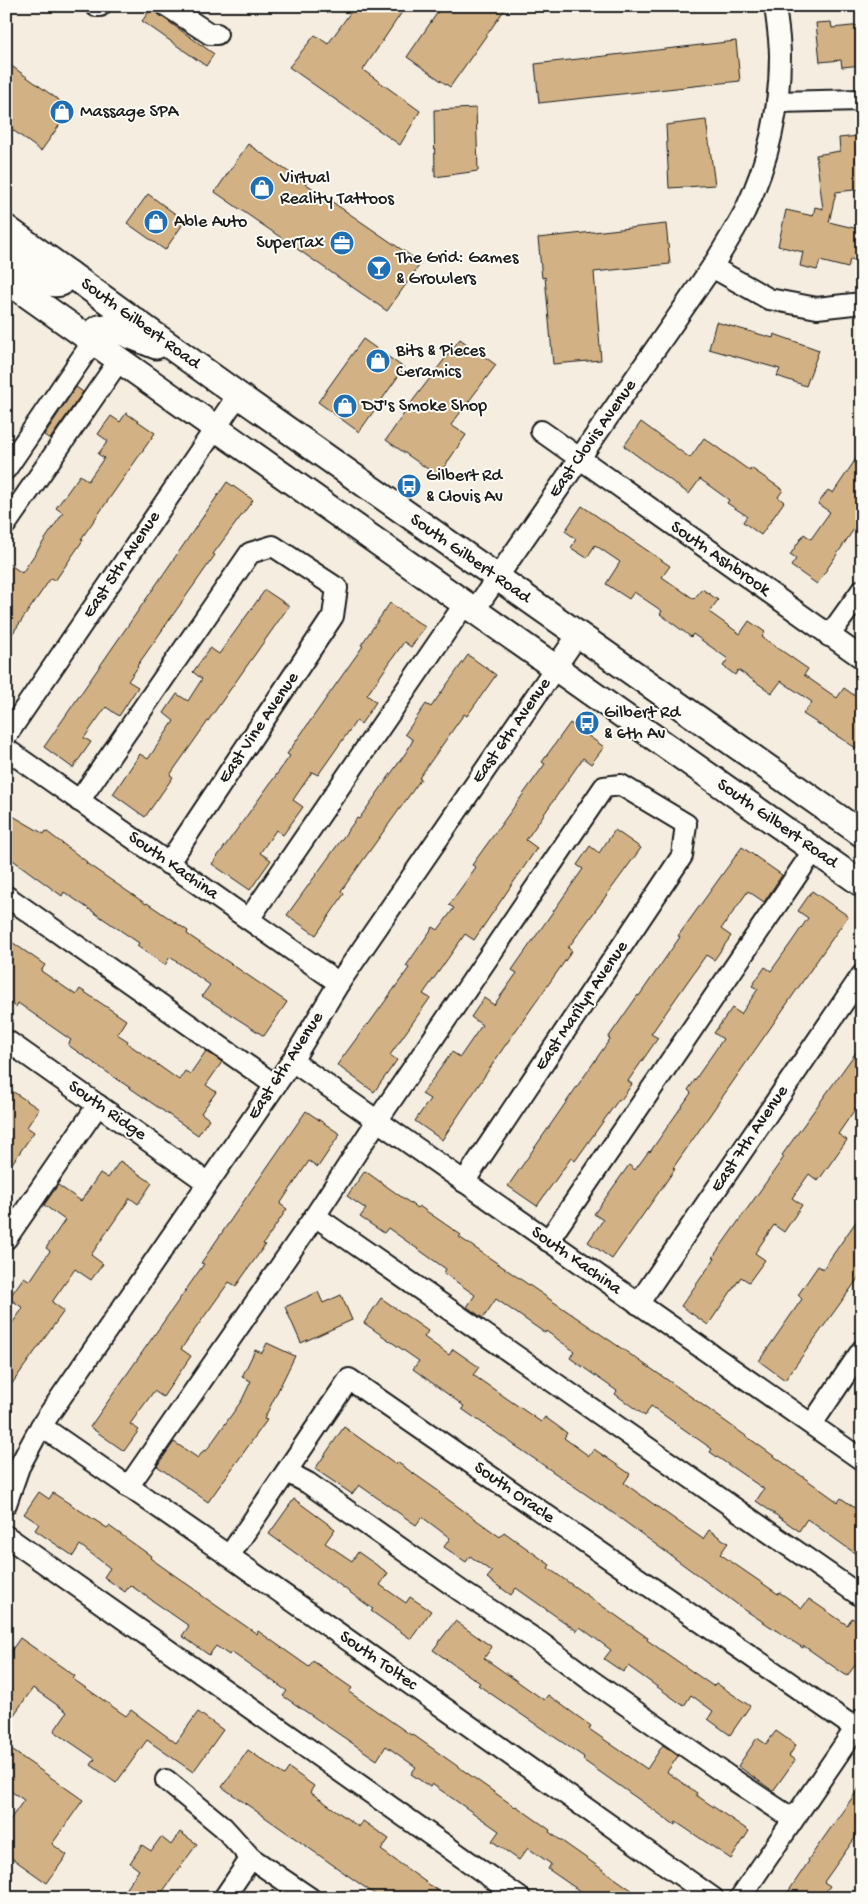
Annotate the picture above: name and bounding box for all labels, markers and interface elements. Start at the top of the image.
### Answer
shop icon: Massage SPA [49,99,75,125]
place label: Massage SPA [80,102,180,123]
place label: Virtual Reality Tattoos [279,168,395,210]
shop icon: Virtual Reality Tattoos [249,175,275,201]
shop icon: Able Auto [143,209,169,235]
place label: Able Auto [174,212,247,233]
office icon: SuperTax [329,230,355,256]
place label: SuperTax [256,233,325,254]
place label: The Grid: Games & Growlers [395,248,520,290]
bar icon: The Grid: Games & Growlers [366,255,392,281]
street label: South Gilbert Road [76,274,205,375]
place label: Bits & Pieces Ceramics [395,341,486,383]
shop icon: Bits & Pieces Ceramics [365,348,391,374]
street label: East Clovis Avenue [544,375,642,502]
shop icon: DJ's Smoke Shop [332,393,358,419]
place label: DJ's Smoke Shop [361,396,487,417]
place label: Gilbert Rd & Clovis Av [426,466,503,508]
bus stop icon: Gilbert Rd & Clovis Av [396,473,422,499]
street label: East 5th Avenue [79,507,166,622]
street label: South Gilbert Road [406,509,536,609]
street label: South Ashbrook [666,517,776,602]
street label: East Vine Avenue [214,668,304,788]
street label: East 6th Avenue [468,674,557,788]
place label: Gilbert Rd & 6th Av [604,703,681,745]
bus stop icon: Gilbert Rd & 6th Av [574,710,600,736]
street label: South Gilbert Road [713,774,843,874]
street label: South Kachina [124,827,223,905]
street label: East Marilyn Avenue [531,937,634,1075]
street label: East 6th Avenue [243,1008,329,1124]
street label: South Ridge [64,1076,151,1146]
street label: East 7th Avenue [707,1081,794,1196]
street label: South Kachina [527,1222,626,1300]
street label: South Oracle [469,1457,559,1529]
street label: South Toltec [335,1626,422,1696]

